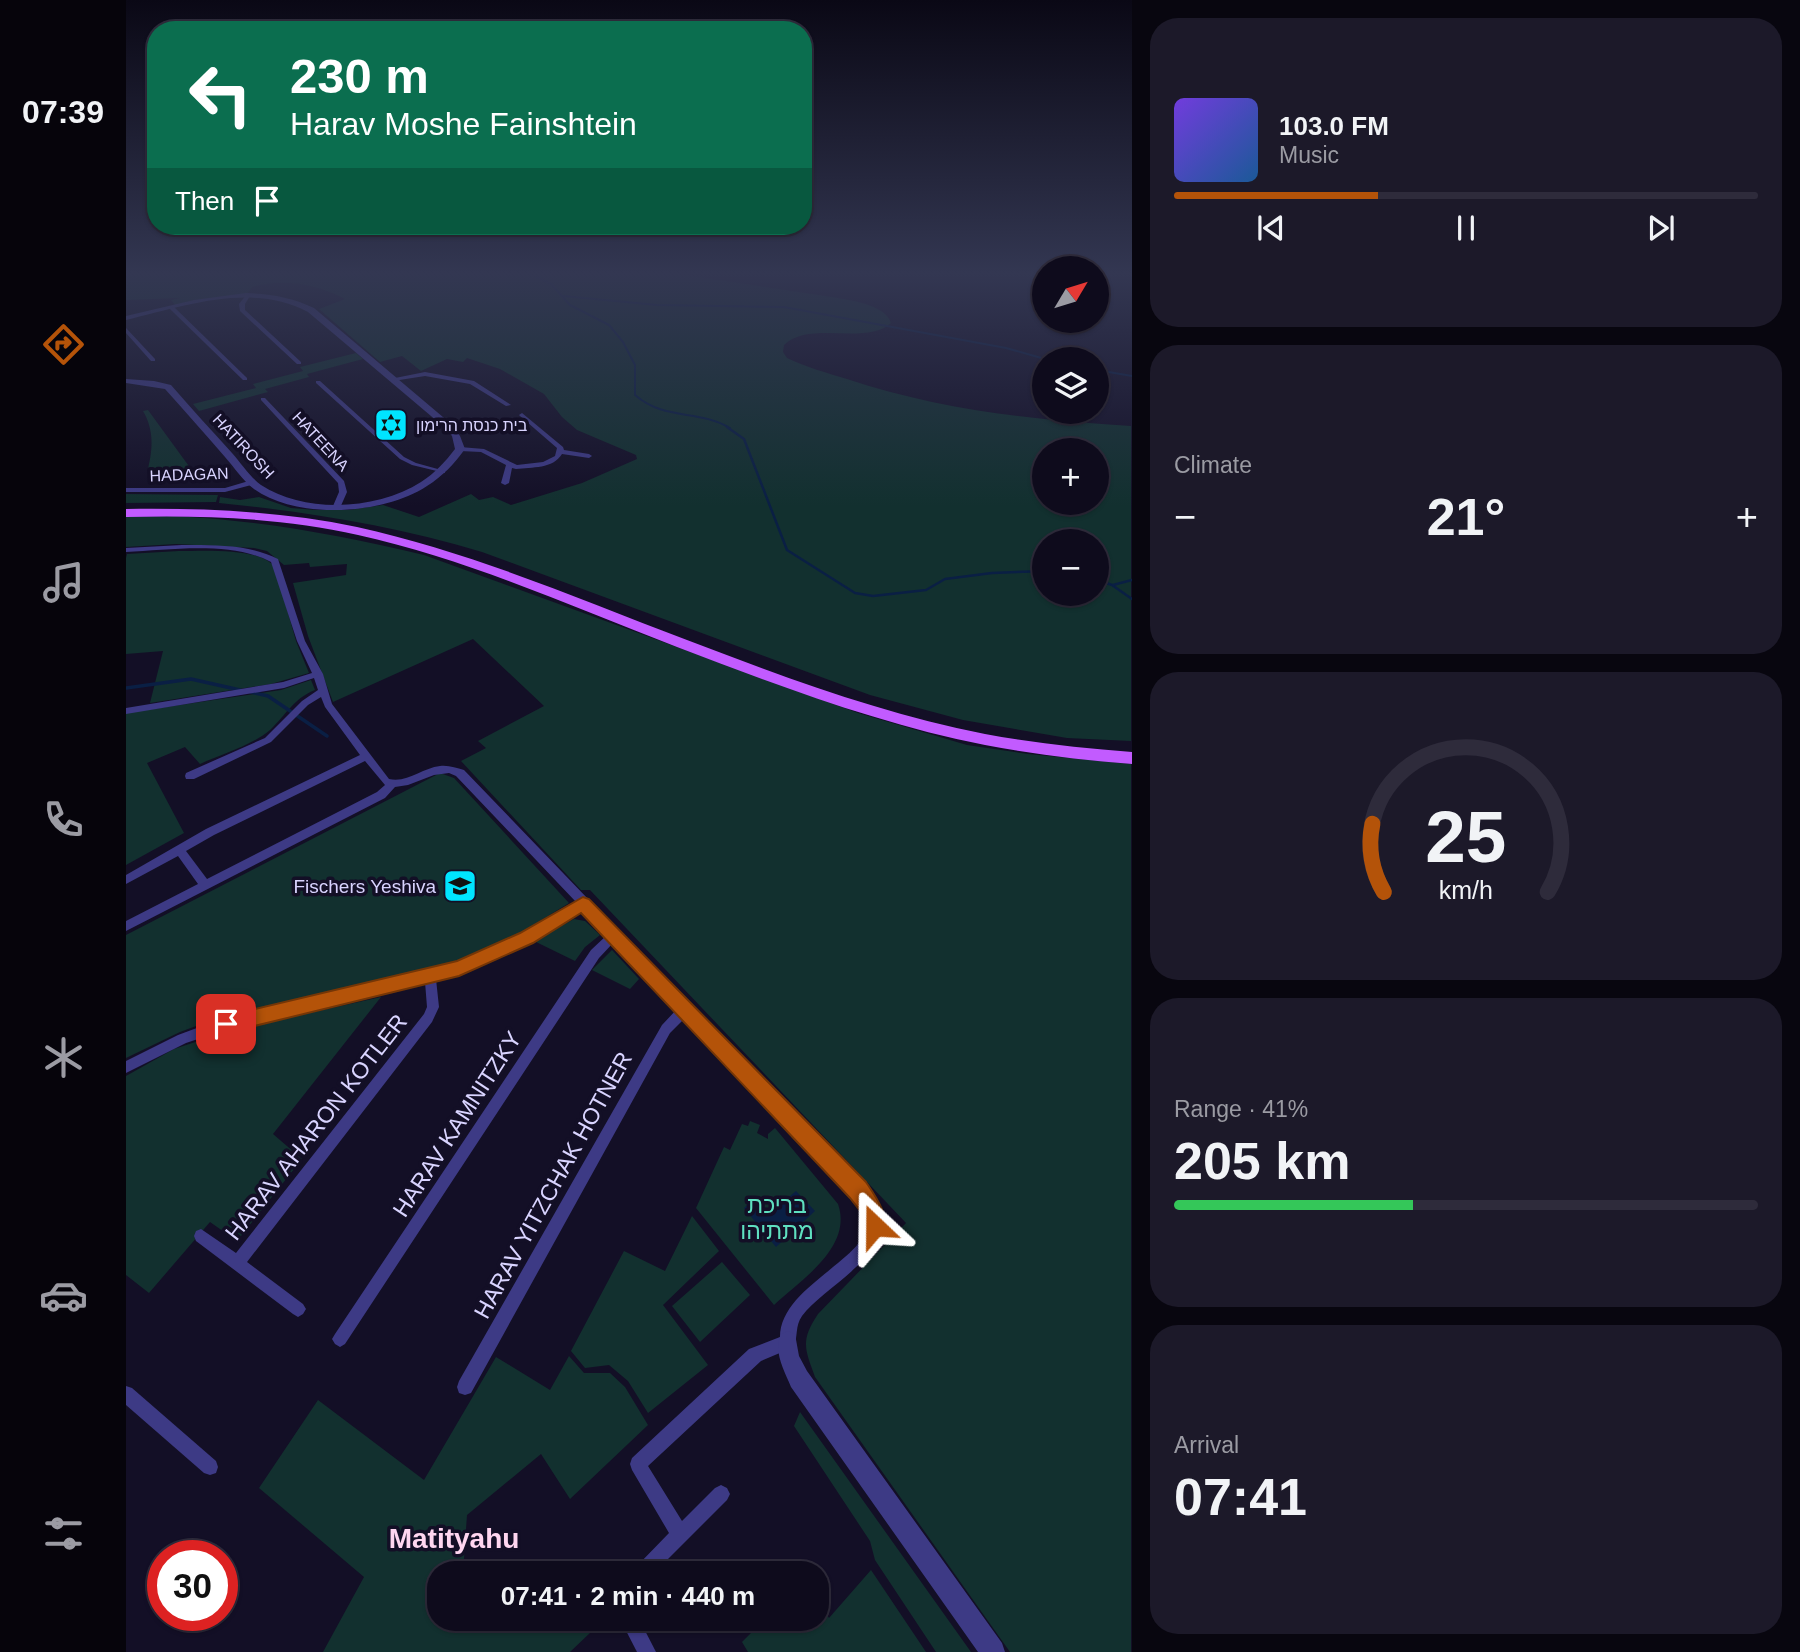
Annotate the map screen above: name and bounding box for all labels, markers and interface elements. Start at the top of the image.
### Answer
icon: left [175,49,266,140]
text: 230 m [290,49,429,103]
text: 07:39 [22,94,104,130]
text: Harav Moshe Fainshtein [290,106,637,142]
text: 103.0 FM [1279,111,1389,141]
text: Music [1279,142,1339,168]
icon: arrive [248,182,286,220]
text: Then [175,186,234,216]
icon: previous [1252,209,1290,247]
icon: pause [1447,209,1485,247]
icon: next [1642,209,1680,247]
north arrow [1032,256,1110,332]
map controls [1032,256,1109,606]
icon: directions [39,320,88,369]
button: layers [1032,347,1109,424]
synagogue icon: בית כנסת הרימון [372,406,410,444]
street label: HATEENA [289,408,352,475]
street label: HATIROSH [210,411,278,482]
place label: בית כנסת הרימון [416,417,528,434]
button: + [1032,438,1109,515]
text: Climate [1174,452,1252,478]
street label: HADAGAN [149,465,229,484]
text: 21° [1427,488,1505,546]
text: − [1174,496,1196,538]
text: + [1736,496,1758,538]
button: − [1032,529,1109,606]
icon: music [39,558,88,607]
icon: phone [39,795,88,844]
text: 25 [1426,796,1506,877]
school or university icon: Fischers Yeshiva [441,867,479,905]
place label: Fischers Yeshiva [293,876,436,897]
text: km/h [1439,876,1493,904]
pin [196,994,256,1054]
icon: arrive [207,1005,245,1043]
street label: HARAV AHARON KOTLER [220,1009,412,1245]
street label: HARAV KAMNITZKY [387,1027,527,1221]
icon: climate [39,1033,88,1082]
street label: HARAV YITZCHAK HOTNER [469,1047,637,1323]
text: Range · 41% [1174,1096,1308,1122]
text: 205 km [1174,1132,1350,1190]
position arrow [838,1189,912,1263]
park label: בריכת מתתיהו [740,1192,814,1244]
icon: car [39,1271,88,1320]
text: Arrival [1174,1432,1239,1458]
text: 07:41 [1174,1468,1307,1526]
icon: filters [39,1509,88,1558]
district label: Matityahu [389,1523,519,1554]
speed limit sign: 30 [147,1540,238,1631]
text: 07:41 · 2 min · 440 m [501,1581,755,1611]

